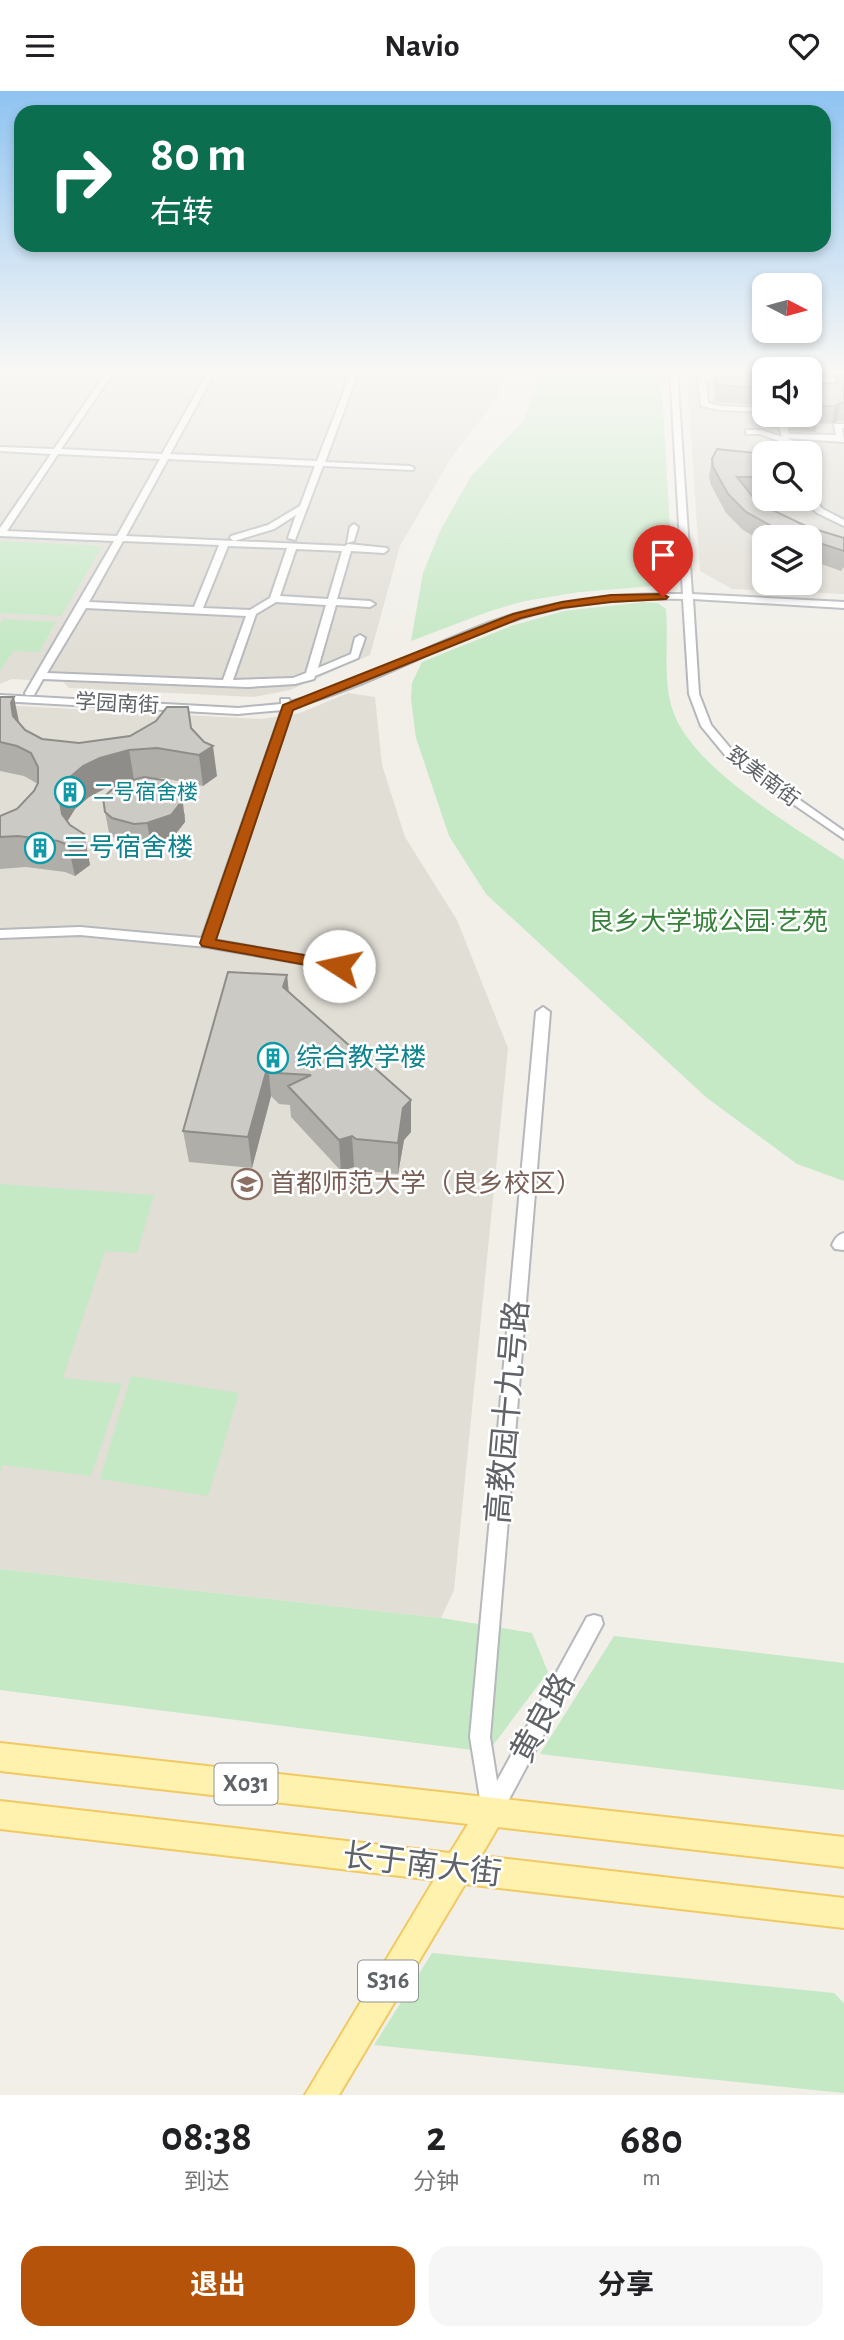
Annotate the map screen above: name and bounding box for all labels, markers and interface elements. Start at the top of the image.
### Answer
icon: menu [21,27,59,65]
icon: heart [785,27,823,65]
text: Navio [384,30,460,62]
text: 80 m [150,131,247,180]
icon: right [35,133,126,224]
text: 右转 [150,197,214,229]
north arrow [752,273,822,343]
map controls [752,273,822,595]
button: sound [752,357,822,427]
button: search [752,441,822,511]
pin [633,525,693,597]
button: layers [752,525,822,595]
icon: arrive [644,536,682,574]
street label: 学园南街 [75,690,160,717]
street label: 致美南街 [723,743,803,811]
building icon: 二号宿舍楼 [53,775,87,809]
place label: 二号宿舍楼 [93,781,198,803]
building icon: 三号宿舍楼 [23,831,57,865]
place label: 三号宿舍楼 [63,833,193,861]
park label: 良乡大学城公园·艺苑 [588,907,828,935]
position arrow [302,929,376,1003]
building icon: 综合教学楼 [256,1041,290,1075]
place label: 综合教学楼 [296,1043,426,1071]
school or university icon: 首都师范大学（良乡校区） [230,1167,264,1201]
place label: 首都师范大学（良乡校区） [270,1169,582,1197]
street label: 高教园十九号路 [480,1299,534,1525]
street label: 黄良路 [504,1667,580,1768]
road number: X031 [215,1763,278,1805]
street label: 长于南大街 [341,1837,504,1891]
road number: S316 [358,1961,418,2001]
text: 08:38 [161,2116,252,2158]
text: 2 [426,2116,446,2158]
text: 680 [620,2119,683,2161]
text: m [642,2167,661,2190]
text: 到达 [184,2171,230,2194]
text: 分钟 [413,2171,459,2194]
button: 退出 [21,2246,415,2326]
button: 分享 [429,2246,823,2326]

